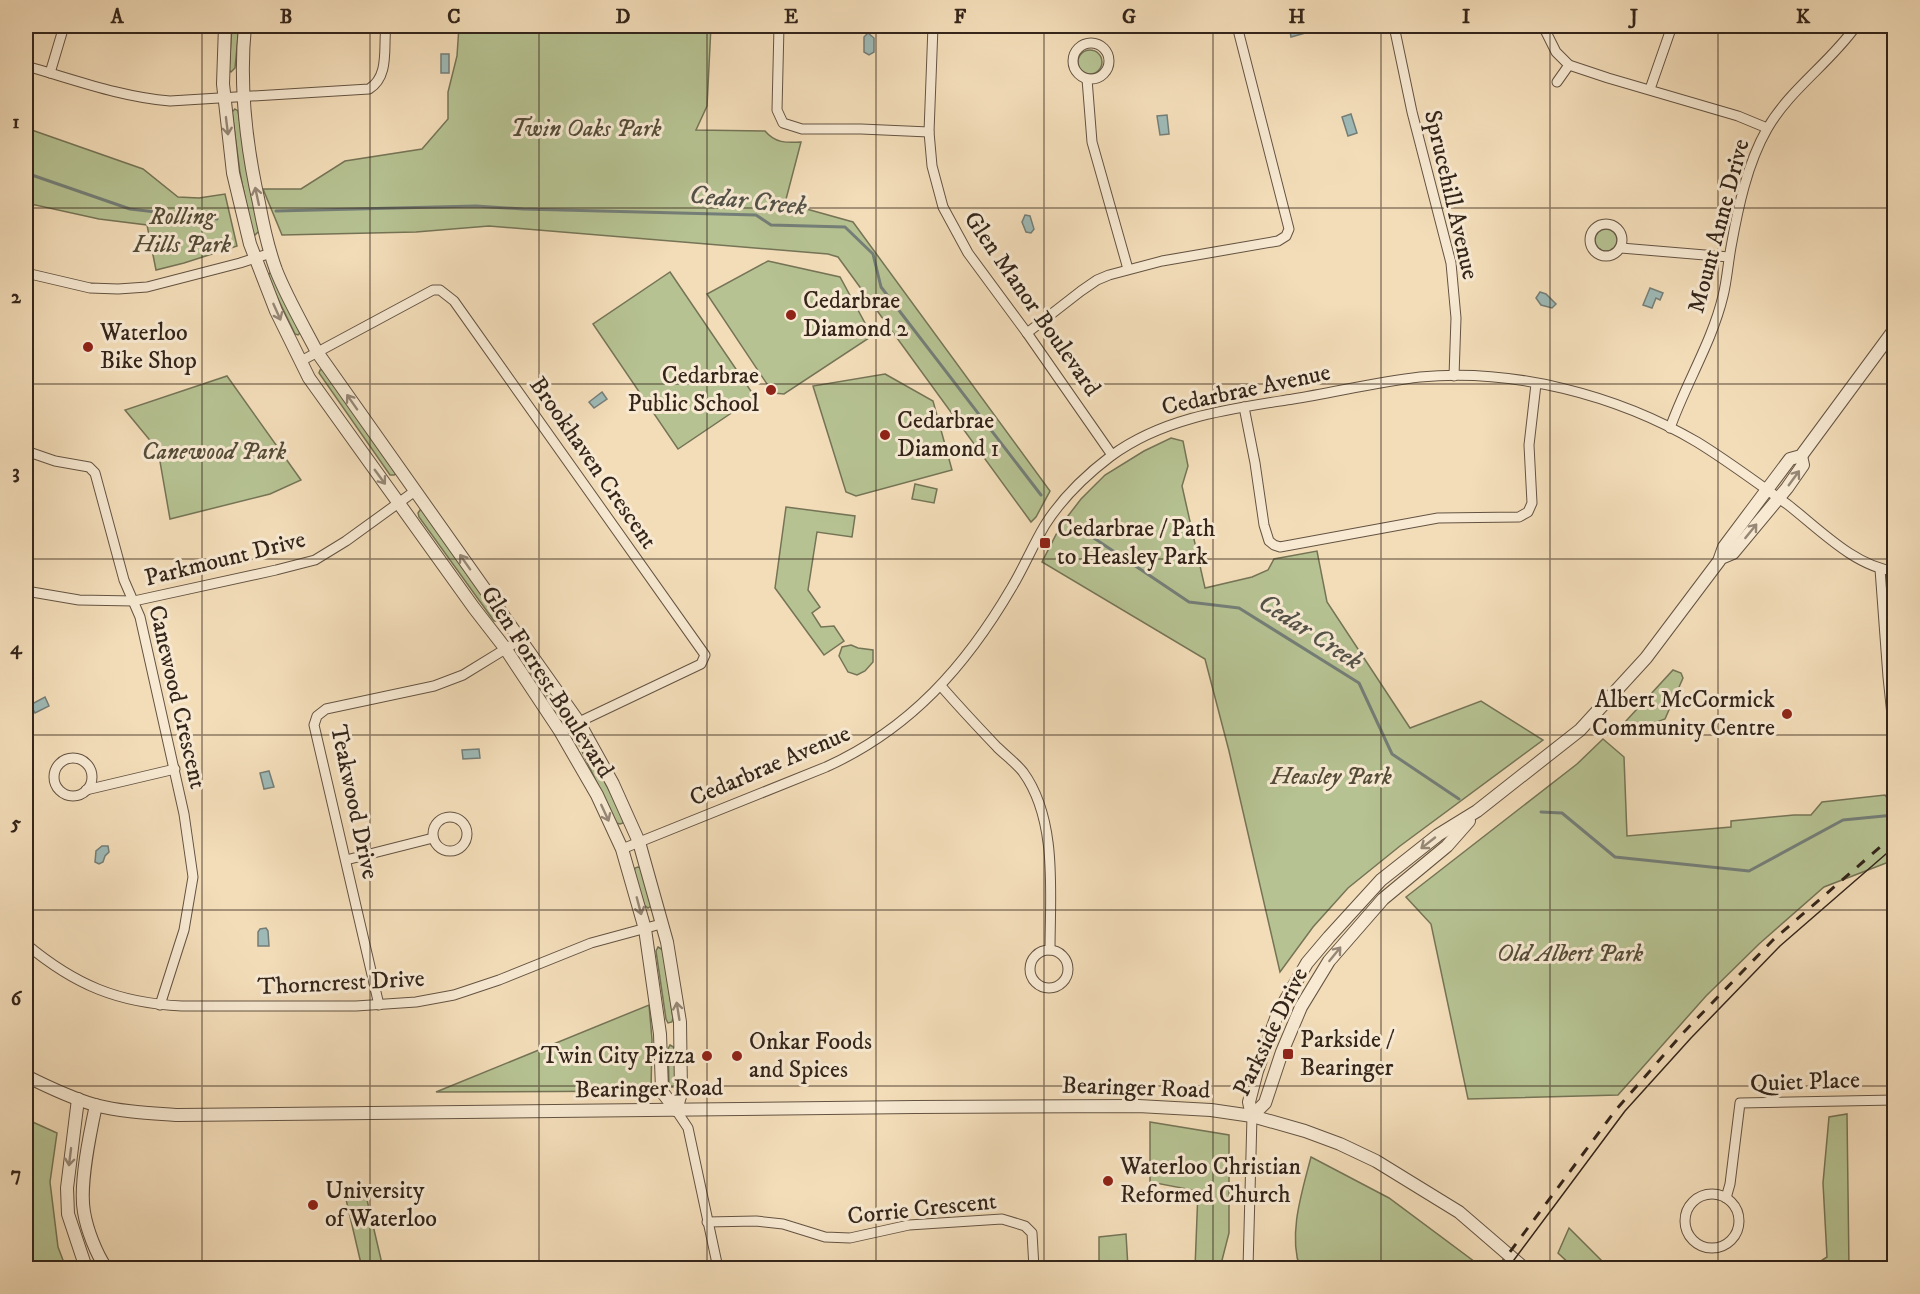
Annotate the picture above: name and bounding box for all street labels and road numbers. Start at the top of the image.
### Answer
street label: Sprucehill Avenue [1417,107,1485,283]
street label: Mount Anne Drive [1681,136,1757,316]
street label: Glen Manor Boulevard [957,206,1107,402]
street label: Cedarbrae Avenue [1159,357,1333,423]
street label: Brookhaven Crescent [522,371,664,555]
street label: Parkmount Drive [141,525,309,593]
street label: Glen Forrest Boulevard [474,580,620,784]
street label: Canewood Crescent [141,602,213,792]
street label: Cedarbrae Avenue [685,719,855,813]
street label: Teakwood Drive [323,722,385,882]
street label: Parkside Drive [1227,963,1315,1101]
street label: Thorncrest Drive [257,964,425,1002]
street label: Quiet Place [1750,1065,1860,1099]
street label: Bearinger Road [1061,1070,1211,1106]
street label: Bearinger Road [575,1073,723,1105]
street label: Corrie Crescent [846,1186,998,1232]

